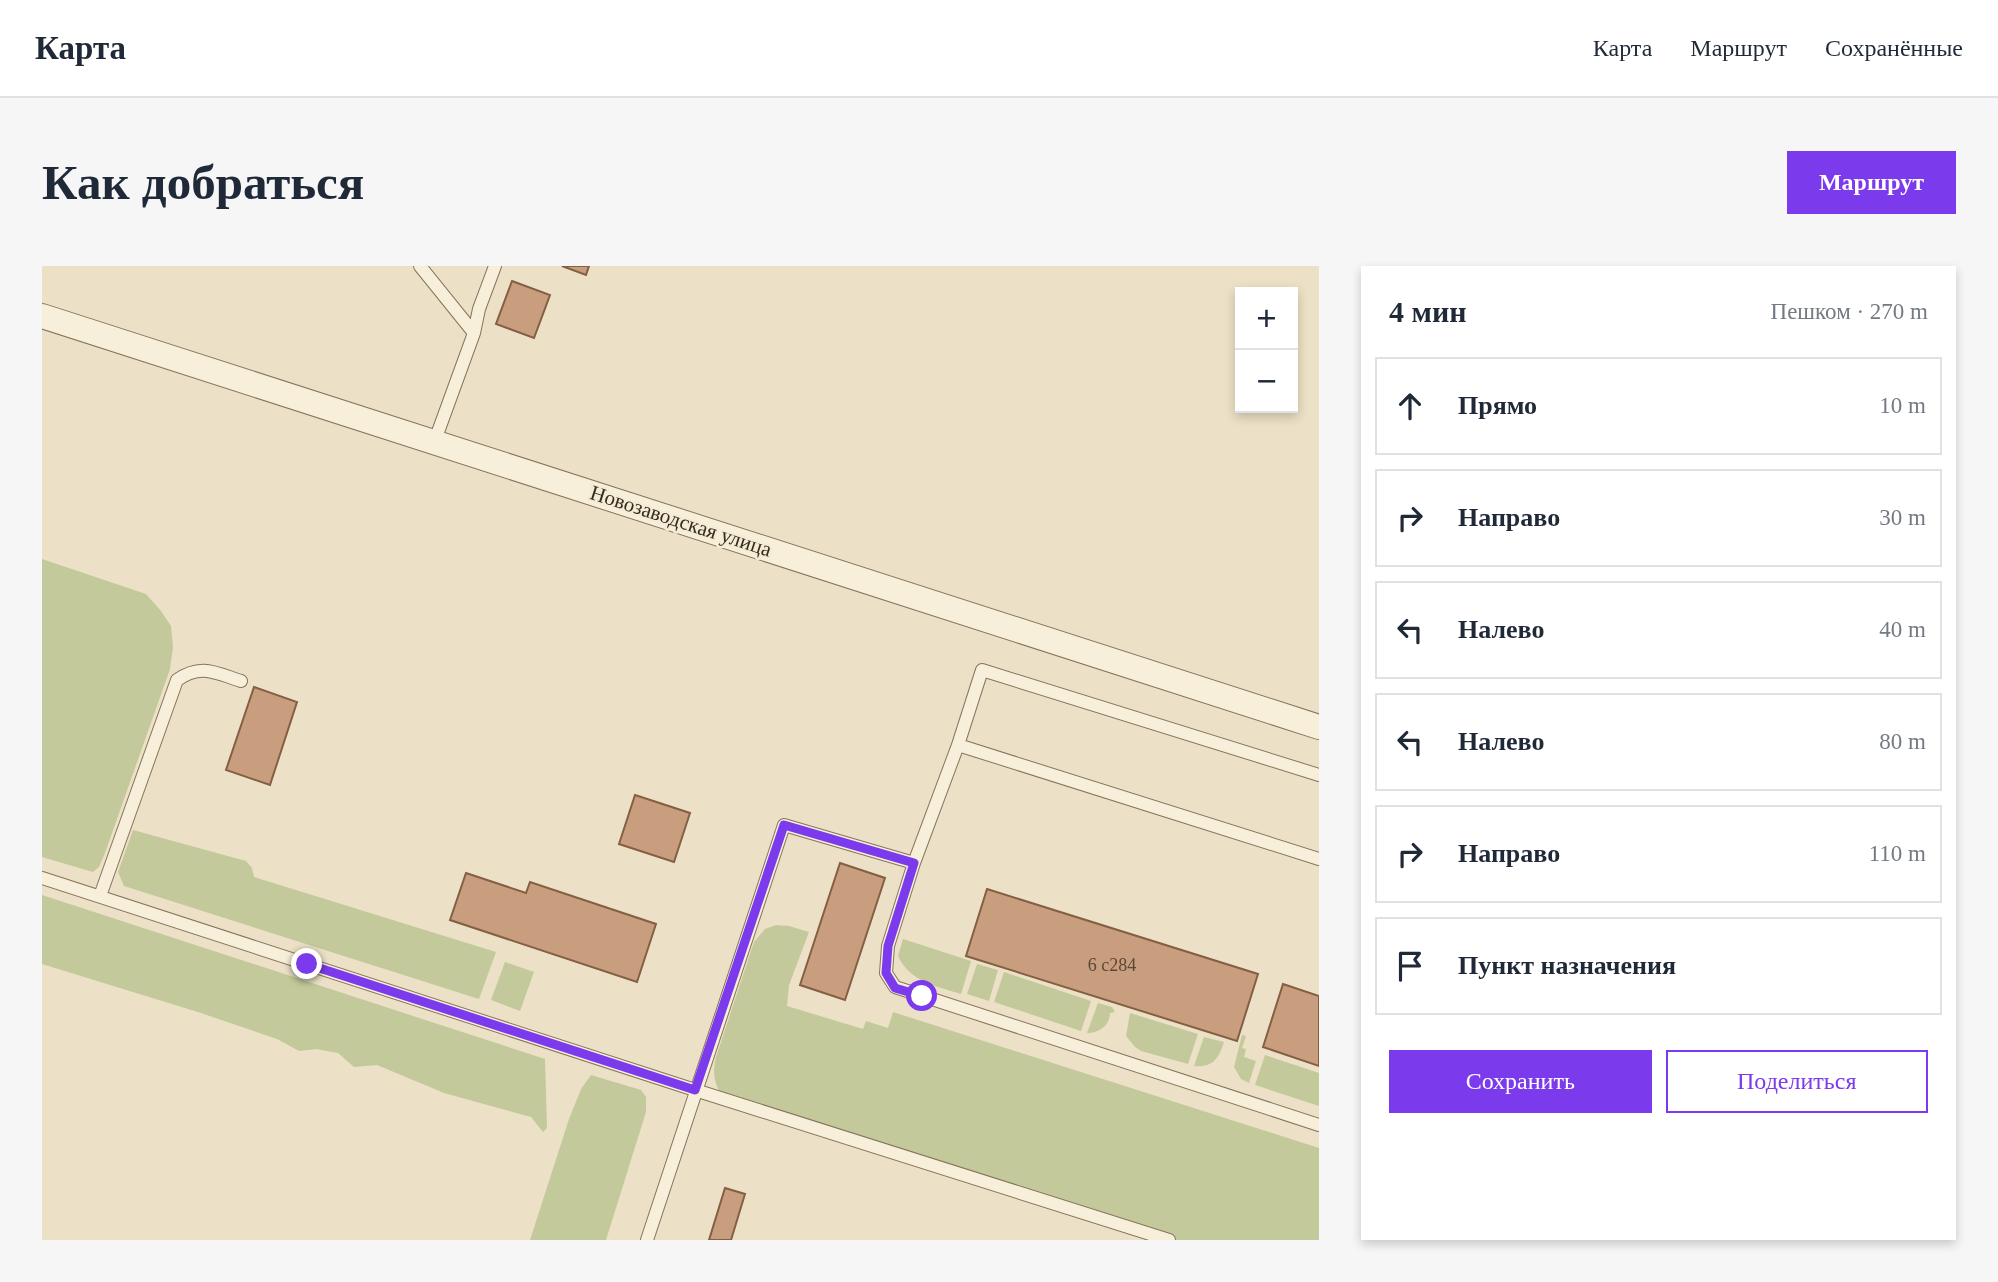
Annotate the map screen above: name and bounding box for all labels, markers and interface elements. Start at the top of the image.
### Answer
text: Карта [35,30,126,66]
text: Карта [1593,35,1652,61]
text: Маршрут [1690,35,1787,61]
text: Сохранённые [1825,35,1963,61]
button: Маршрут [1787,151,1956,214]
text: Как добраться [42,155,364,210]
map controls [1235,287,1298,413]
button: + [1235,287,1298,350]
text: 4 мин [1389,295,1467,328]
text: Пешком · 270 m [1771,299,1928,324]
button: − [1235,350,1298,413]
icon: ahead [1391,387,1429,425]
text: Прямо [1458,391,1537,420]
text: 10 m [1879,393,1926,418]
street label: Новозаводская улица [587,480,775,562]
icon: right [1391,499,1429,537]
text: Направо [1458,503,1560,532]
text: 30 m [1879,505,1926,530]
icon: left [1391,611,1429,649]
text: Налево [1458,615,1544,644]
text: 40 m [1879,617,1926,642]
icon: left [1391,723,1429,761]
text: Налево [1458,727,1544,756]
text: 80 m [1879,729,1926,754]
icon: right [1391,835,1429,873]
text: Направо [1458,839,1560,868]
text: 110 m [1869,841,1926,866]
icon: arrive [1391,947,1429,985]
route end [291,948,322,979]
text: Пункт назначения [1458,951,1676,980]
house number: 6 с284 [1088,955,1136,975]
route start [906,980,937,1011]
button: Сохранить [1389,1050,1652,1113]
button: Поделиться [1666,1050,1928,1113]

